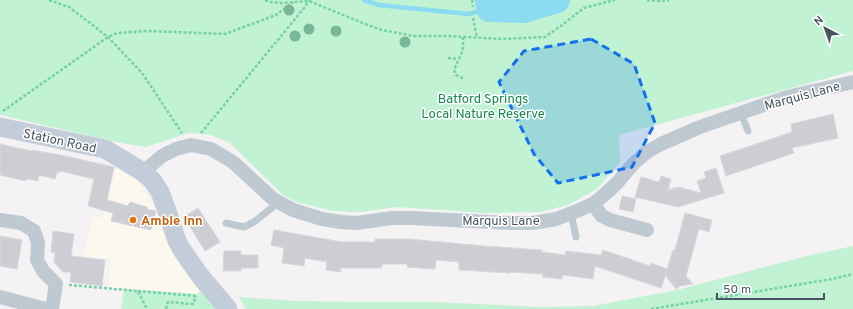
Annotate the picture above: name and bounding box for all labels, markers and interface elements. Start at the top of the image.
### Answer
north arrow [805,8,845,48]
text: N [812,13,827,29]
street label: Marquis Lane [763,79,842,115]
park label: Batford Springs Local Nature Reserve [421,92,545,123]
street label: Station Road [21,126,98,158]
place label: Amble Inn [141,214,203,230]
street label: Marquis Lane [462,214,540,230]
marker: Amble Inn [128,215,138,225]
scale bar [717,275,824,301]
text: 50 m [723,282,751,298]

